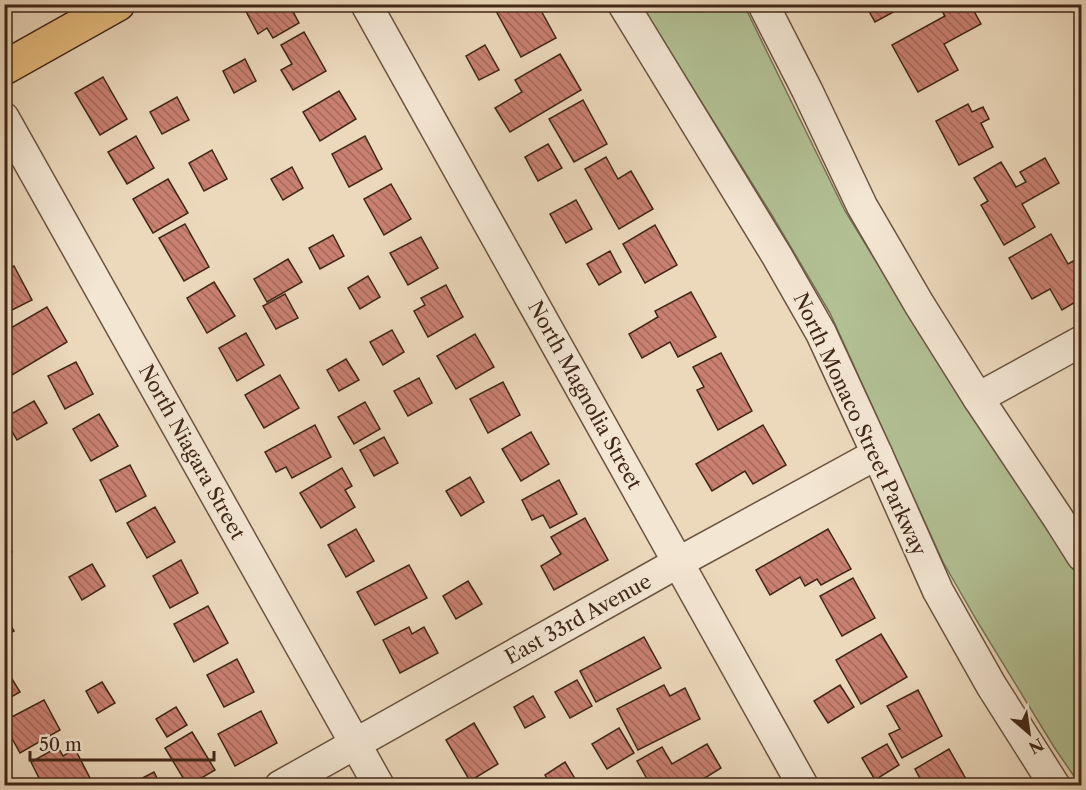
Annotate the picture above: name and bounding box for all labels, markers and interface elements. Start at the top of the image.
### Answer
street label: North Monaco Street Parkway [788,289,932,560]
street label: North Magnolia Street [523,297,647,493]
street label: North Niagara Street [134,360,250,544]
street label: East 33rd Avenue [501,569,655,669]
north arrow [999,703,1059,763]
scale bar [30,724,214,762]
text: 50 m [39,734,82,756]
text: N [1025,734,1047,758]

